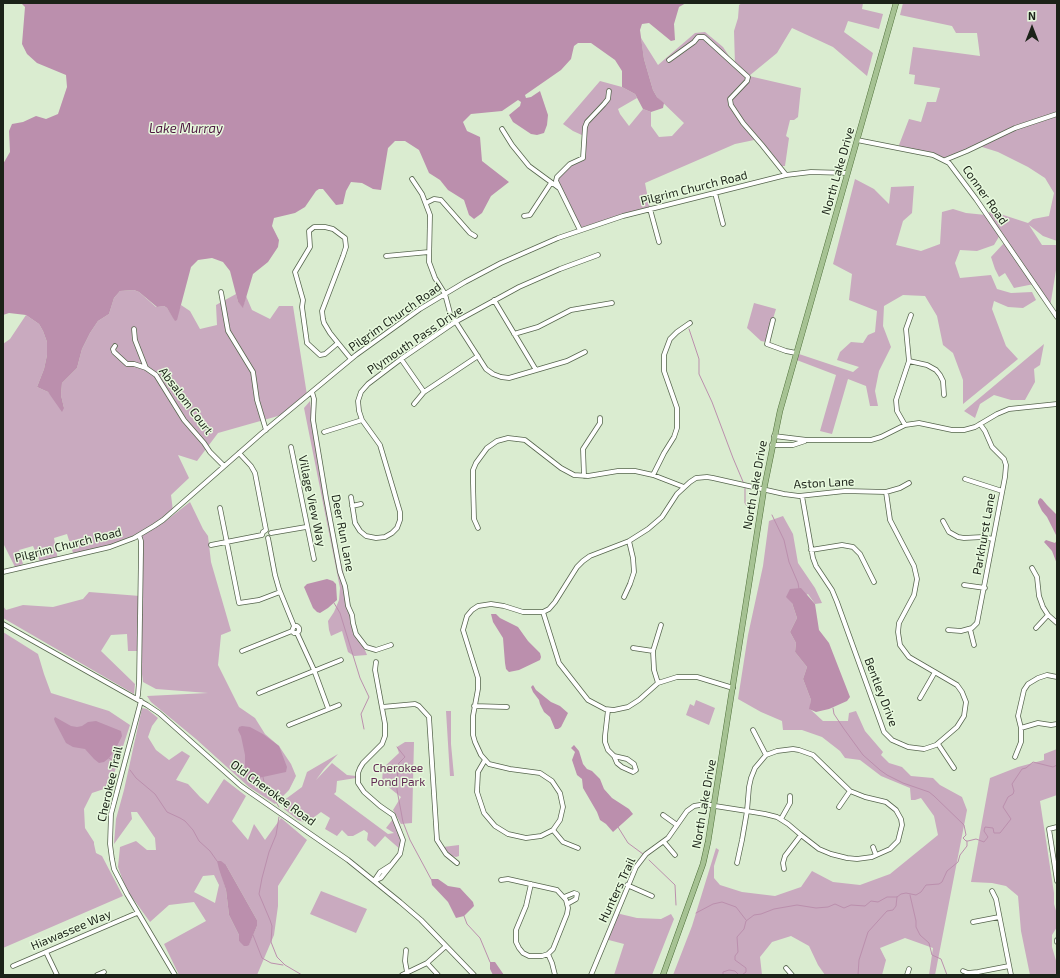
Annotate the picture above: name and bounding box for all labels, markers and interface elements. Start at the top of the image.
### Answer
north arrow [1012,8,1052,48]
text: N [1028,9,1036,22]
water label: Lake Murray [149,121,223,137]
street label: North Lake Drive [819,125,857,217]
street label: Conner Road [959,163,1011,227]
street label: Pilgrim Church Road [639,168,749,208]
street label: Pilgrim Church Road [346,280,444,354]
street label: Plymouth Pass Drive [365,303,465,377]
street label: Absalom Court [156,365,216,437]
street label: North Lake Drive [740,439,770,531]
street label: Village View Way [295,454,329,548]
street label: Aston Lane [793,474,855,492]
street label: Parkhurst Lane [970,492,998,576]
street label: Deer Run Lane [328,493,358,573]
street label: Pilgrim Church Road [13,525,123,565]
street label: Bentley Drive [861,655,901,729]
street label: Cherokee Trail [94,745,126,823]
street label: Old Cherokee Road [228,757,318,829]
street label: North Lake Drive [689,758,719,850]
park label: Cherokee Pond Park [371,761,425,789]
street label: Hunters Trail [596,855,638,925]
street label: Hiawassee Way [29,907,113,953]

